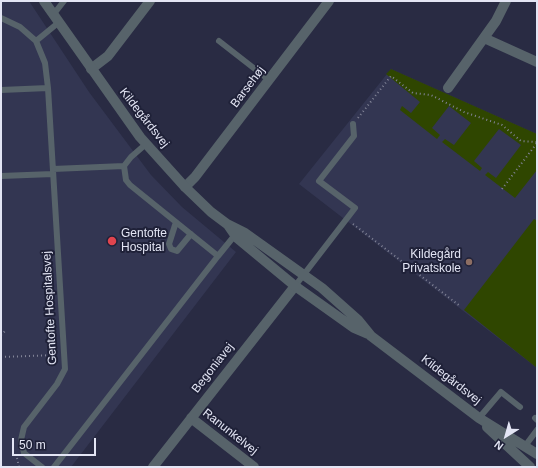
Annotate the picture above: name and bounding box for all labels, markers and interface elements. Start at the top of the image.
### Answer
street label: Barsehøj [228,63,268,111]
street label: Kildegårdsvej [116,85,172,151]
place label: Gentofte Hospital [121,227,167,255]
marker: Gentofte Hospital [106,235,118,247]
place label: Kildegård Privatskole [402,248,461,276]
street label: Gentofte Hospitalsvej [40,251,60,365]
marker: Kildegård Privatskole [464,257,474,267]
street label: Begoniavej [189,340,237,396]
street label: Kildegårdsvej [418,352,484,408]
street label: Ranunkelvej [200,406,260,458]
north arrow [486,416,526,456]
scale bar [14,430,98,456]
text: 50 m [19,438,46,452]
text: N [492,438,506,453]

